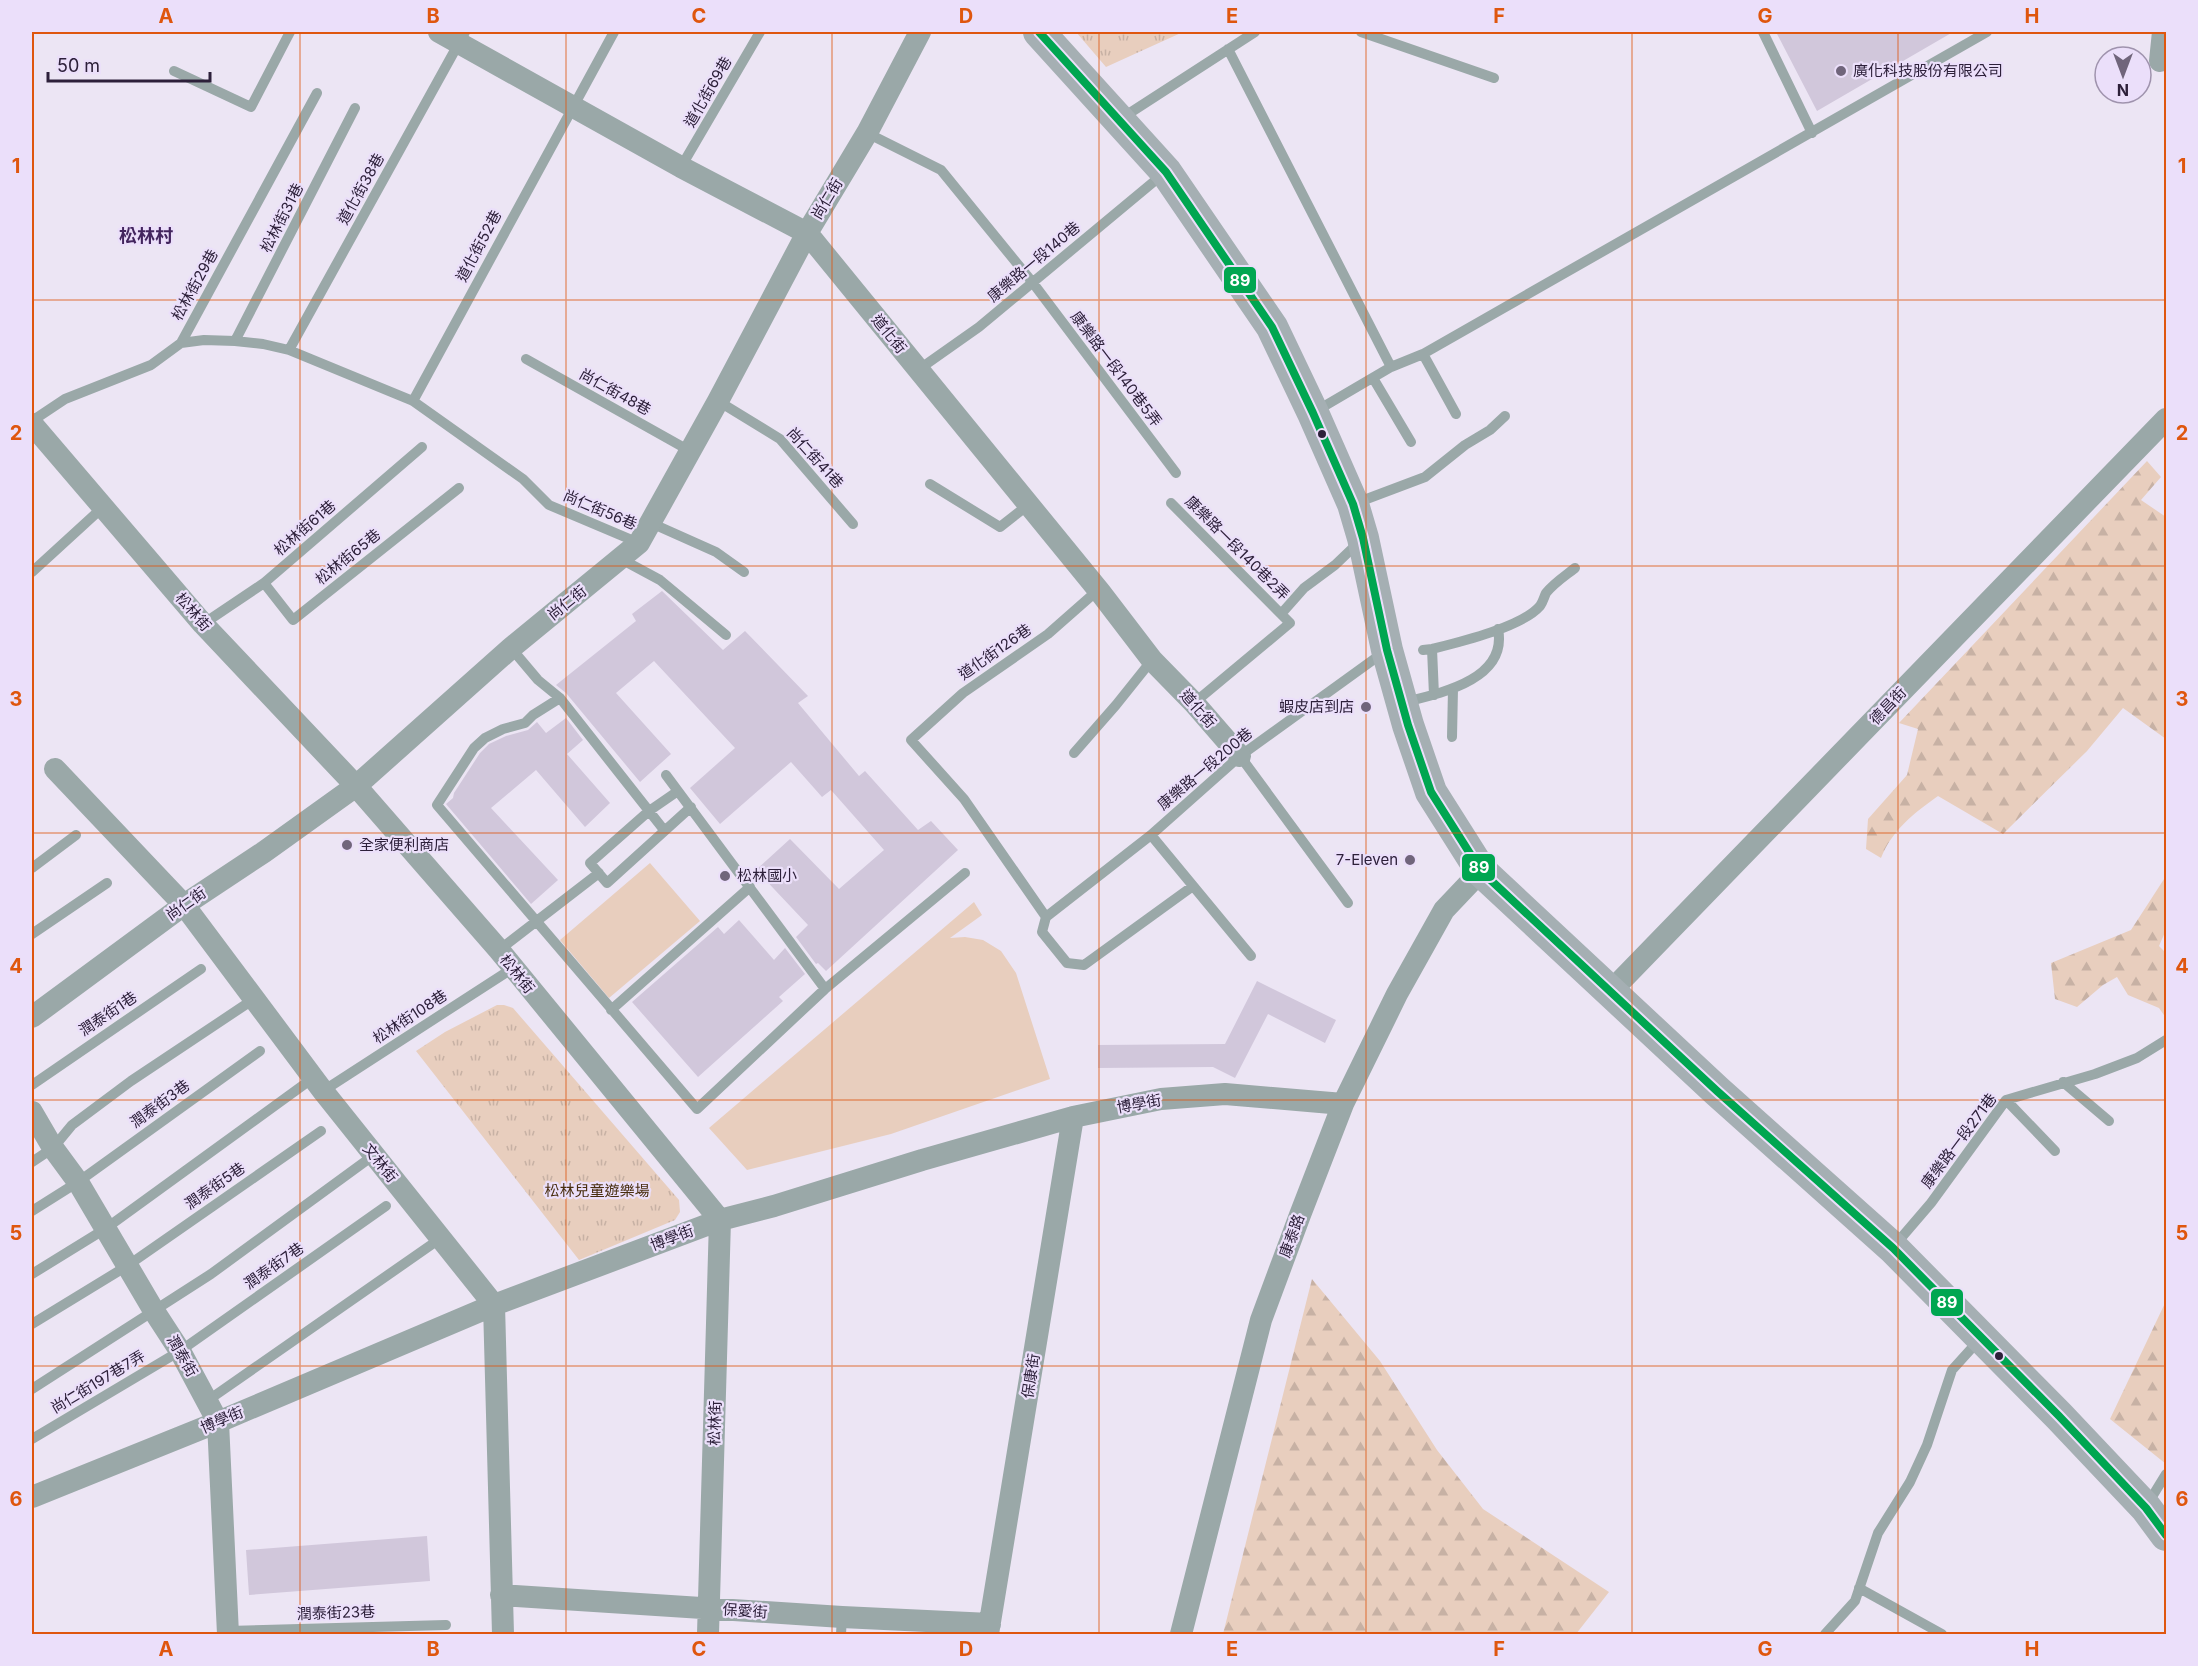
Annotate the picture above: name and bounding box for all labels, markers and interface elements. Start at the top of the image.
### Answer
text: A [159,4,174,28]
text: B [426,4,440,28]
text: C [692,4,706,28]
text: D [959,4,973,28]
text: E [1226,4,1238,28]
text: F [1493,4,1505,28]
text: G [1757,4,1773,28]
text: H [2025,4,2039,28]
scale bar [48,45,210,83]
north arrow [2093,45,2153,105]
street label: 道化街69巷 [680,53,735,131]
text: 50 m [57,55,100,76]
place label: 廣化科技股份有限公司 [1853,61,2003,80]
marker: 廣化科技股份有限公司 [1834,64,1848,78]
text: N [2117,80,2129,100]
street label: 道化街38巷 [333,150,388,228]
text: 1 [12,154,20,178]
text: 1 [2178,154,2186,178]
street label: 尚仁街 [807,175,846,223]
street label: 松林街31巷 [256,180,307,256]
street label: 道化街52巷 [452,207,505,285]
street label: 康樂路一段140巷 [983,217,1084,306]
district label: 松林村 [119,225,173,246]
street label: 松林街29巷 [167,246,222,324]
line badge: 89 [1223,266,1257,294]
text: 89 [1230,270,1250,290]
street label: 康樂路一段140巷5弄 [1067,307,1166,430]
street label: 道化街 [868,310,911,357]
street label: 尚仁街48巷 [576,364,654,419]
text: 2 [10,421,22,445]
text: 2 [2176,421,2188,445]
street label: 尚仁街41巷 [783,423,848,492]
unlabelled marker [1316,428,1328,440]
street label: 尚仁街56巷 [560,485,640,534]
street label: 康樂路一段140巷2弄 [1181,492,1293,604]
street label: 松林街61巷 [270,496,339,560]
street label: 松林街65巷 [311,525,384,589]
street label: 尚仁街 [543,581,590,624]
street label: 松林街 [171,588,215,635]
street label: 道化街126巷 [955,620,1035,684]
street label: 德昌街 [1865,683,1910,728]
street label: 道化街 [1176,686,1220,732]
text: 3 [10,687,22,711]
text: 3 [2176,687,2188,711]
place label: 蝦皮店到店 [1279,697,1354,716]
marker: 蝦皮店到店 [1359,700,1373,714]
street label: 康樂路一段200巷 [1153,723,1256,814]
place label: 全家便利商店 [359,835,449,854]
marker: 全家便利商店 [340,838,354,852]
place label: 7-Eleven [1336,850,1398,869]
marker: 7-Eleven [1403,853,1417,867]
line badge: 89 [1461,853,1496,882]
text: 89 [1469,857,1489,877]
place label: 松林國小 [737,866,797,885]
marker: 松林國小 [718,869,732,883]
street label: 尚仁街 [162,883,210,924]
street label: 松林街 [496,950,539,997]
text: 4 [9,954,23,978]
text: 4 [2175,954,2189,978]
street label: 松林街108巷 [369,986,450,1048]
street label: 潤泰街1巷 [75,987,140,1040]
street label: 潤泰街3巷 [126,1076,193,1132]
street label: 博學街 [1115,1090,1163,1117]
street label: 康樂路一段271巷 [1917,1090,2000,1192]
street label: 文林街 [359,1139,402,1186]
street label: 潤泰街5巷 [181,1158,248,1213]
park label: 松林兒童遊樂場 [544,1181,650,1200]
street label: 康泰路 [1275,1211,1308,1260]
text: 5 [10,1221,22,1245]
street label: 博學街 [647,1221,696,1254]
text: 5 [2176,1221,2188,1245]
street label: 潤泰街7巷 [240,1238,307,1293]
line badge: 89 [1930,1288,1964,1317]
text: 89 [1937,1292,1957,1312]
street label: 潤泰街 [163,1332,202,1380]
street label: 尚仁街197巷7弄 [47,1346,149,1417]
unlabelled marker [1993,1350,2005,1362]
street label: 保康街 [1018,1352,1043,1400]
street label: 松林街 [704,1400,725,1446]
street label: 博學街 [197,1402,246,1437]
text: 6 [10,1487,23,1511]
text: 6 [2176,1487,2189,1511]
street label: 保愛街 [722,1599,768,1622]
street label: 潤泰街23巷 [296,1602,376,1623]
text: A [159,1637,174,1661]
text: B [426,1637,440,1661]
text: C [692,1637,706,1661]
text: D [959,1637,973,1661]
text: E [1226,1637,1238,1661]
text: F [1493,1637,1505,1661]
text: G [1757,1637,1773,1661]
text: H [2025,1637,2039,1661]

